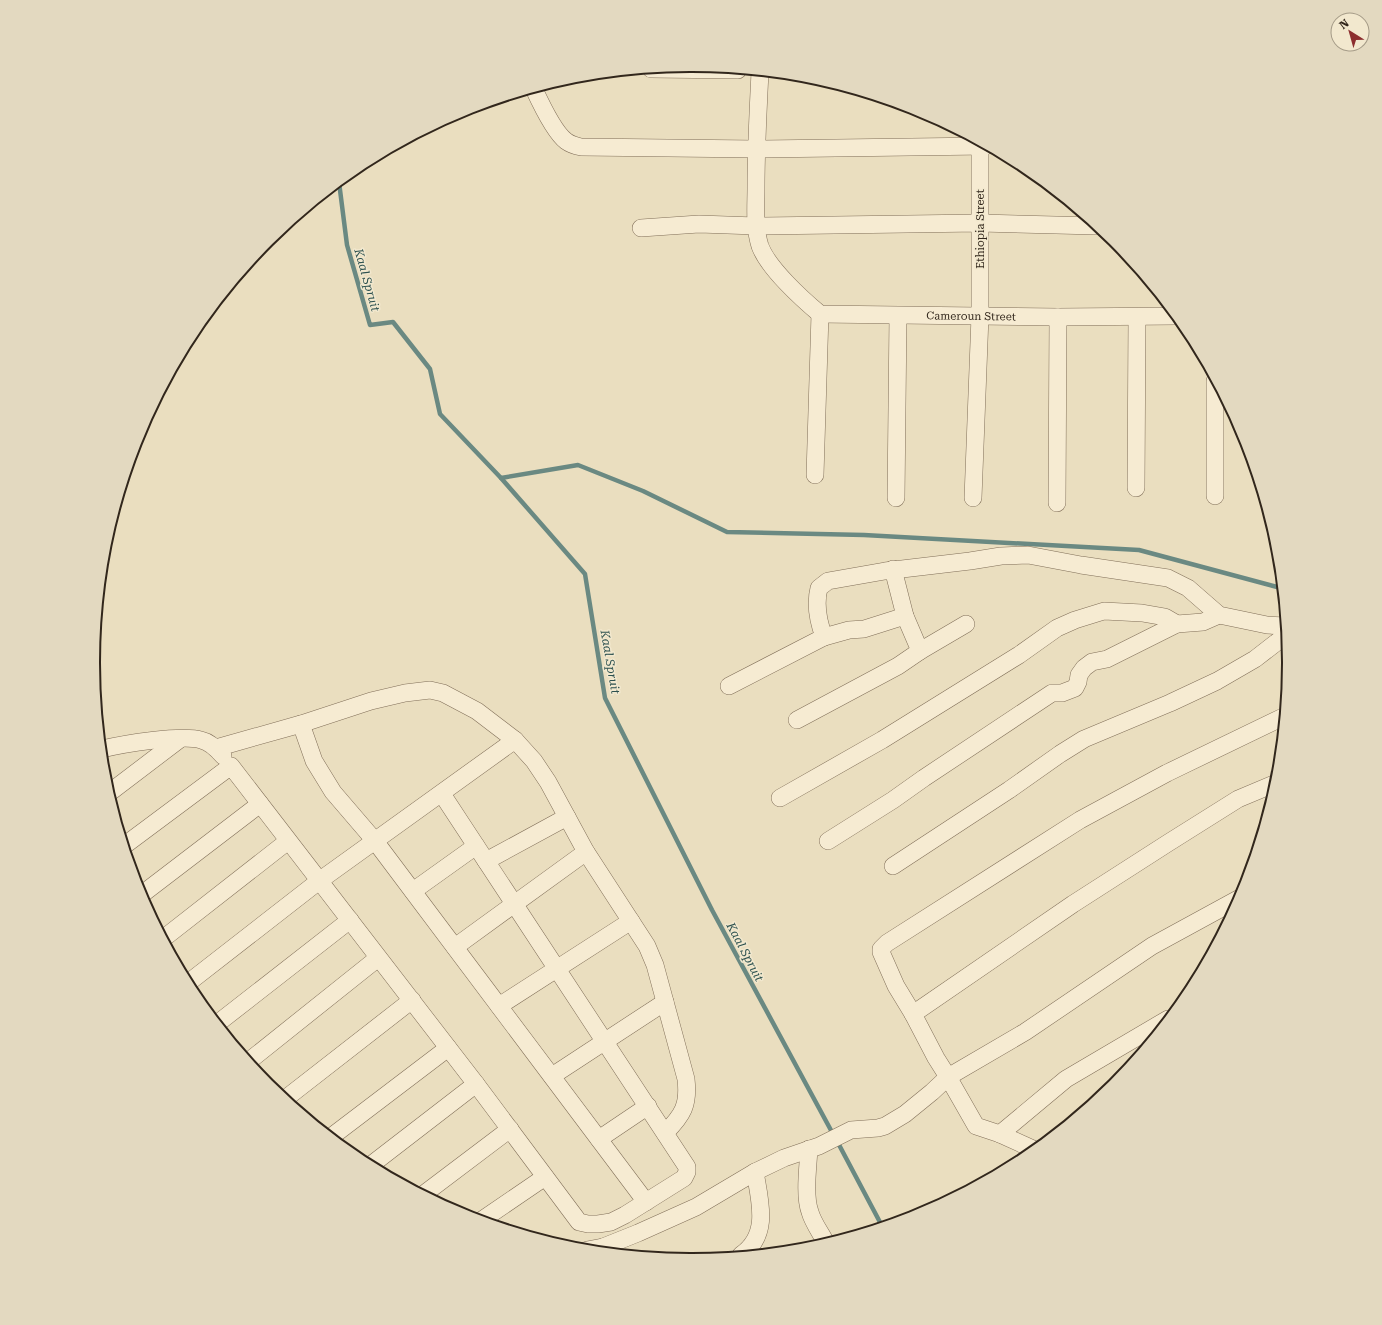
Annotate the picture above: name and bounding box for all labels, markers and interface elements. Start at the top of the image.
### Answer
north arrow [1330,12,1370,52]
text: N [1337,16,1352,32]
street label: Ethiopia Street [974,189,987,269]
water label: Kaal Spruit [351,246,383,314]
street label: Cameroun Street [926,309,1016,323]
water label: Kaal Spruit [597,628,623,696]
water label: Kaal Spruit [723,919,767,984]

